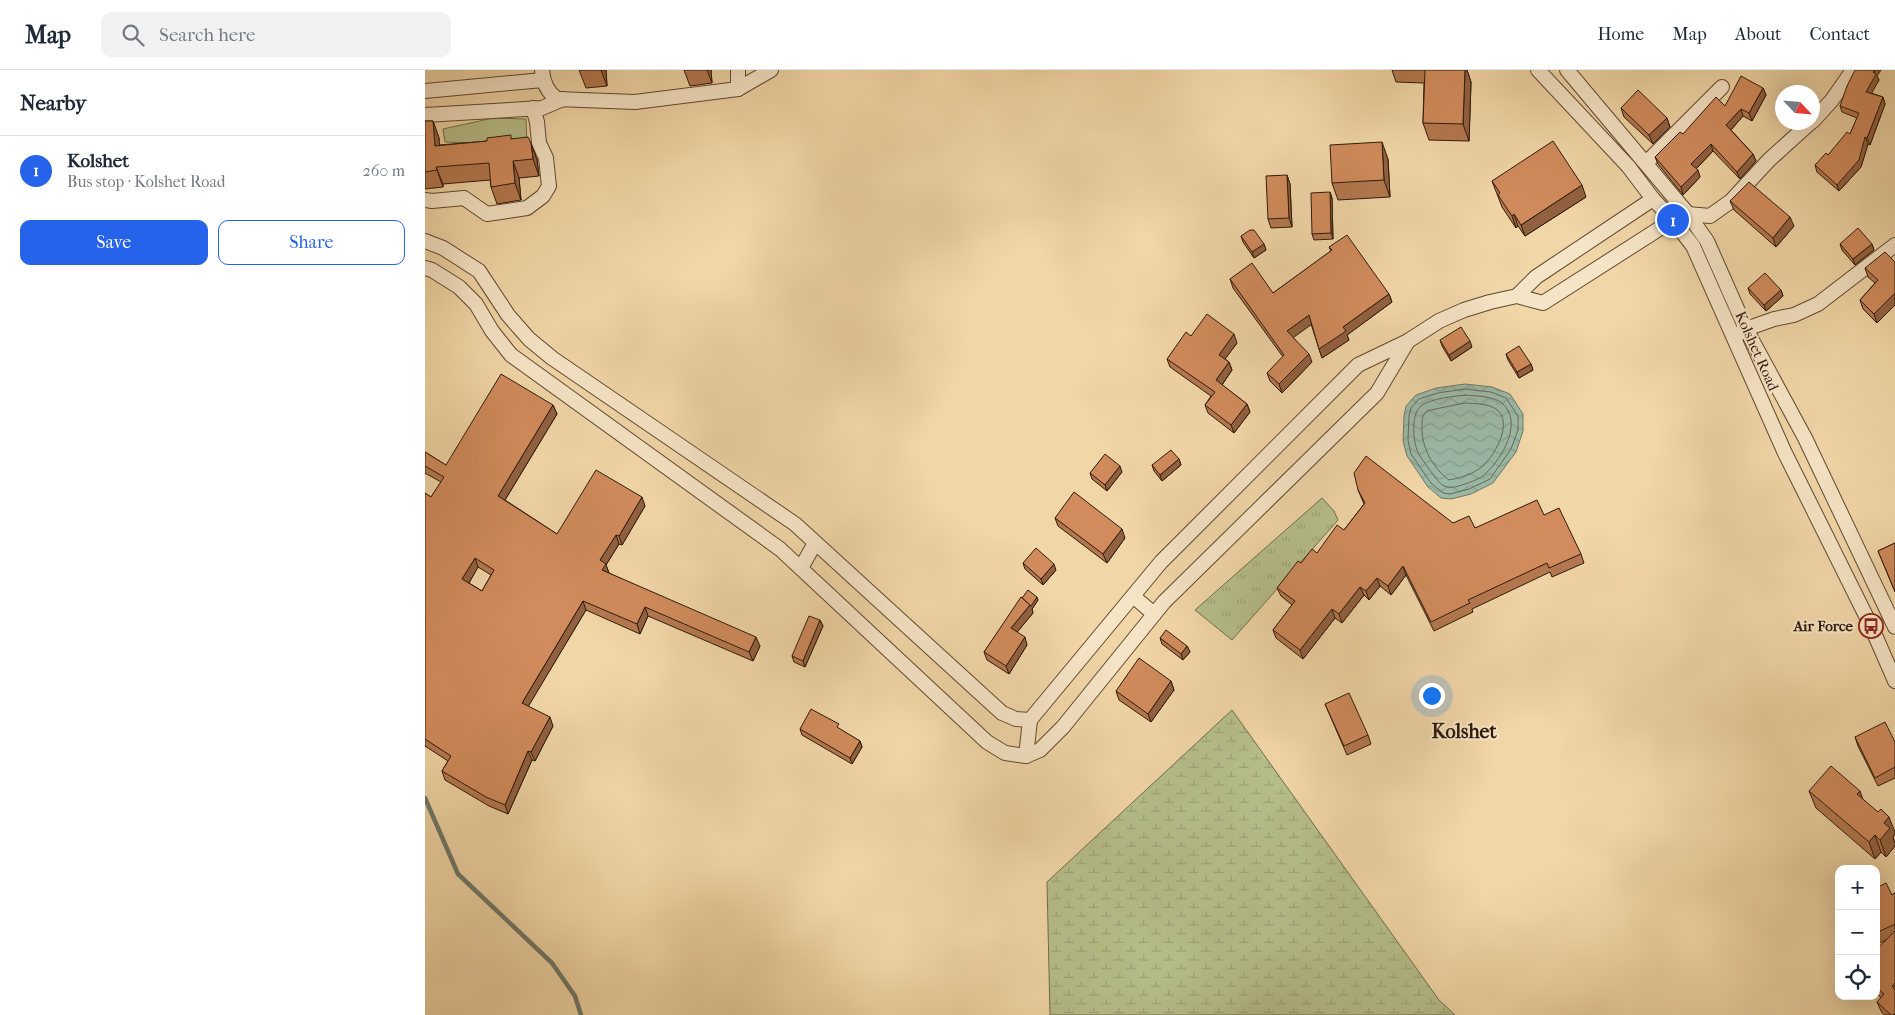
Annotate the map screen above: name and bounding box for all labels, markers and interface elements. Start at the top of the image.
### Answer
search box [101,12,451,57]
text: Map [25,21,71,49]
icon: search [119,21,147,49]
text: Search here [159,24,255,46]
text: Home [1597,24,1644,45]
text: Map [1672,24,1707,45]
text: About [1735,24,1781,45]
text: Contact [1809,24,1870,45]
north arrow [1775,85,1820,130]
text: Nearby [20,91,86,115]
text: Kolshet [67,150,129,172]
text: 1 [33,161,39,180]
text: 260 m [363,161,405,180]
text: Bus stop · Kolshet Road [67,172,226,191]
pin: 1 [1657,201,1689,239]
button: Save [20,220,208,265]
button: Share [218,220,405,265]
street label: Kolshet Road [1731,308,1783,394]
bus stop icon: Air Force [1858,613,1884,639]
place label: Air Force [1792,617,1854,635]
your location [1419,683,1445,709]
district label: Kolshet [1431,720,1497,743]
map controls [1835,865,1880,1000]
button: + [1835,865,1880,910]
button: − [1835,910,1880,955]
button: locate [1835,955,1880,1000]

